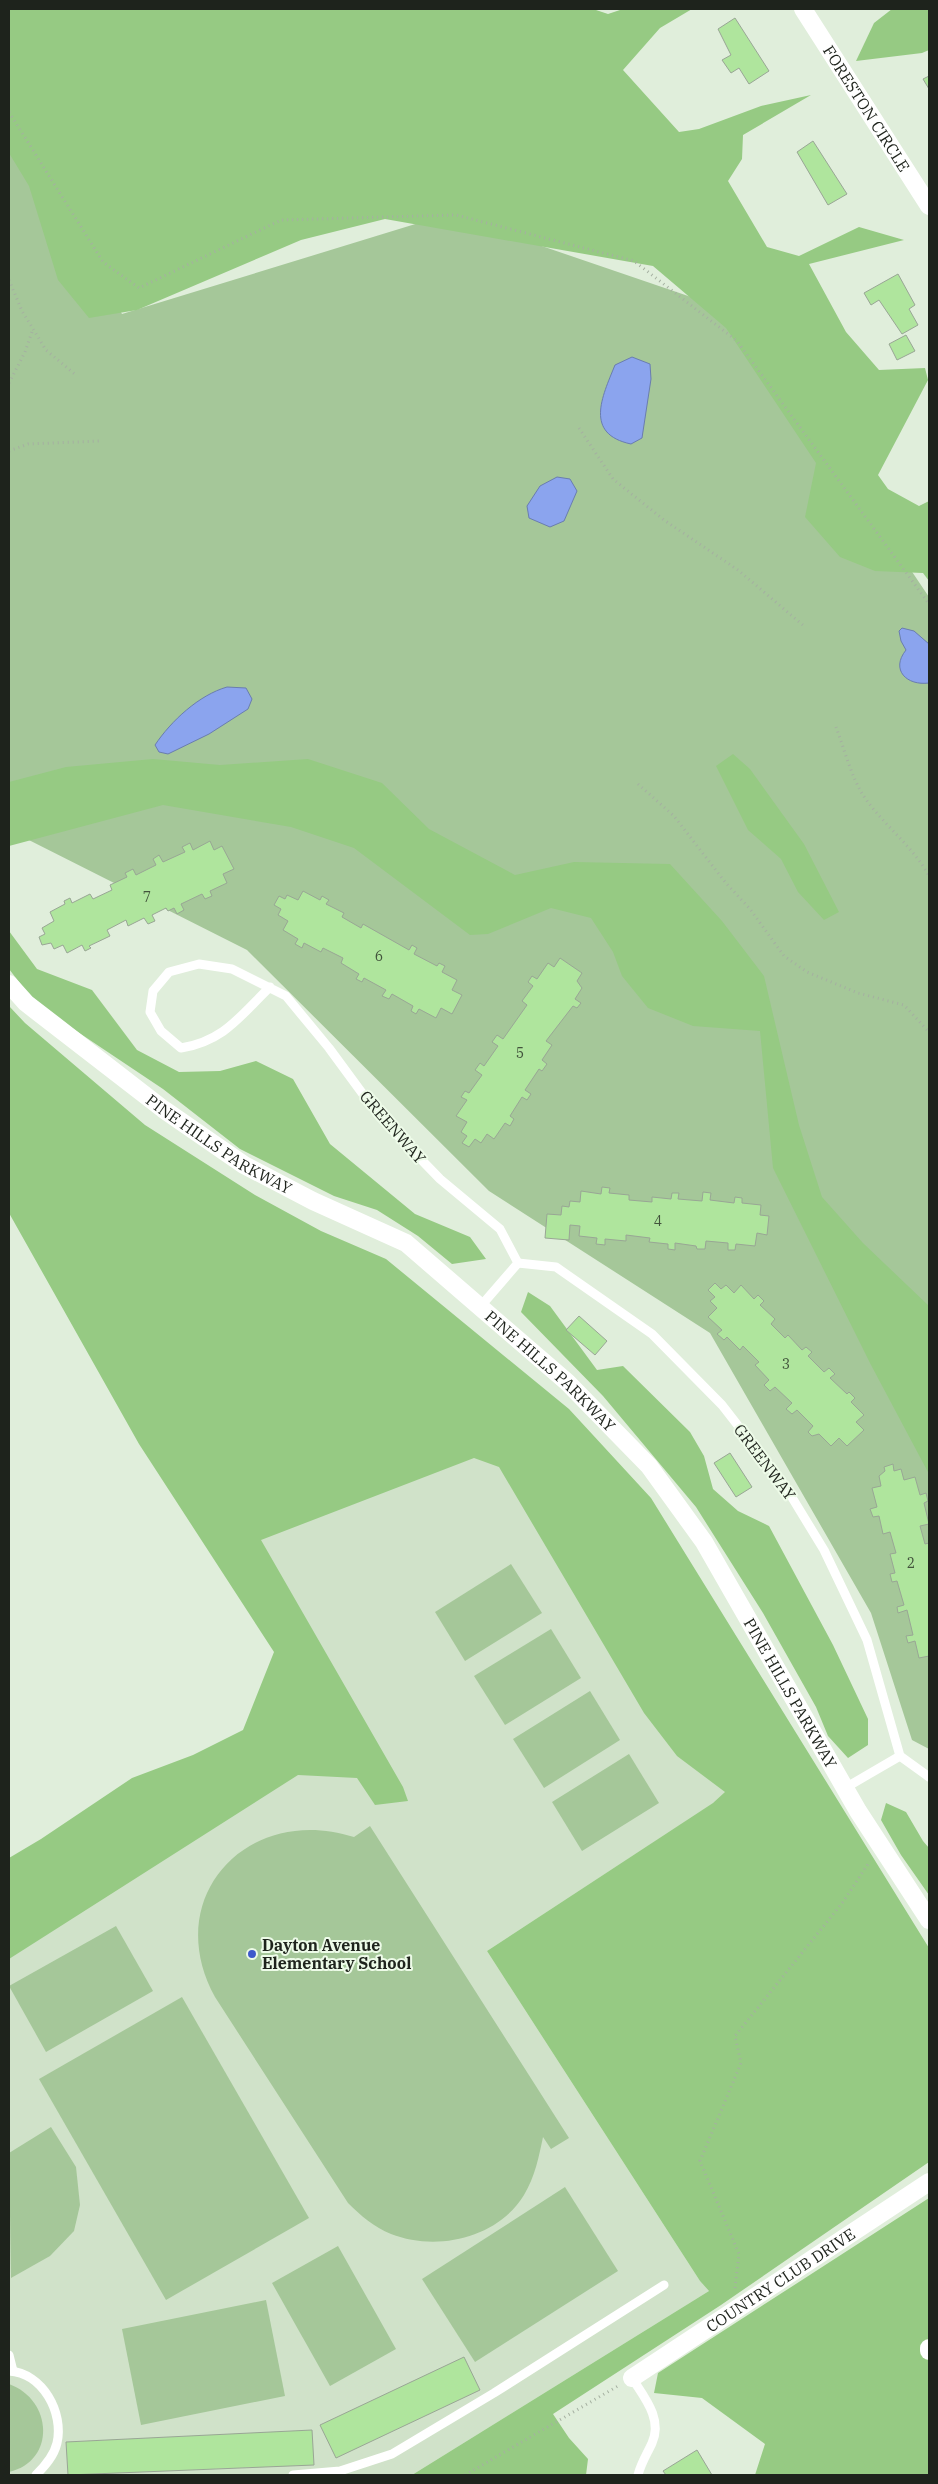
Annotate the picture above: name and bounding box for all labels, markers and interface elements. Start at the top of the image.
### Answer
street label: FORESTON CIRCLE [819,41,914,175]
house number: 7 [143,888,151,906]
house number: 6 [375,947,383,965]
house number: 5 [516,1044,524,1062]
street label: GREENWAY [356,1086,430,1168]
street label: PINE HILLS PARKWAY [142,1090,295,1198]
house number: 4 [654,1212,662,1230]
street label: PINE HILLS PARKWAY [481,1306,620,1436]
house number: 3 [782,1355,790,1373]
street label: GREENWAY [730,1420,800,1504]
house number: 2 [907,1554,915,1572]
street label: PINE HILLS PARKWAY [740,1614,841,1772]
place label: Dayton Avenue Elementary School [262,1935,411,1973]
marker: Dayton Avenue Elementary School [246,1948,258,1960]
street label: COUNTRY CLUB DRIVE [702,2224,859,2336]

